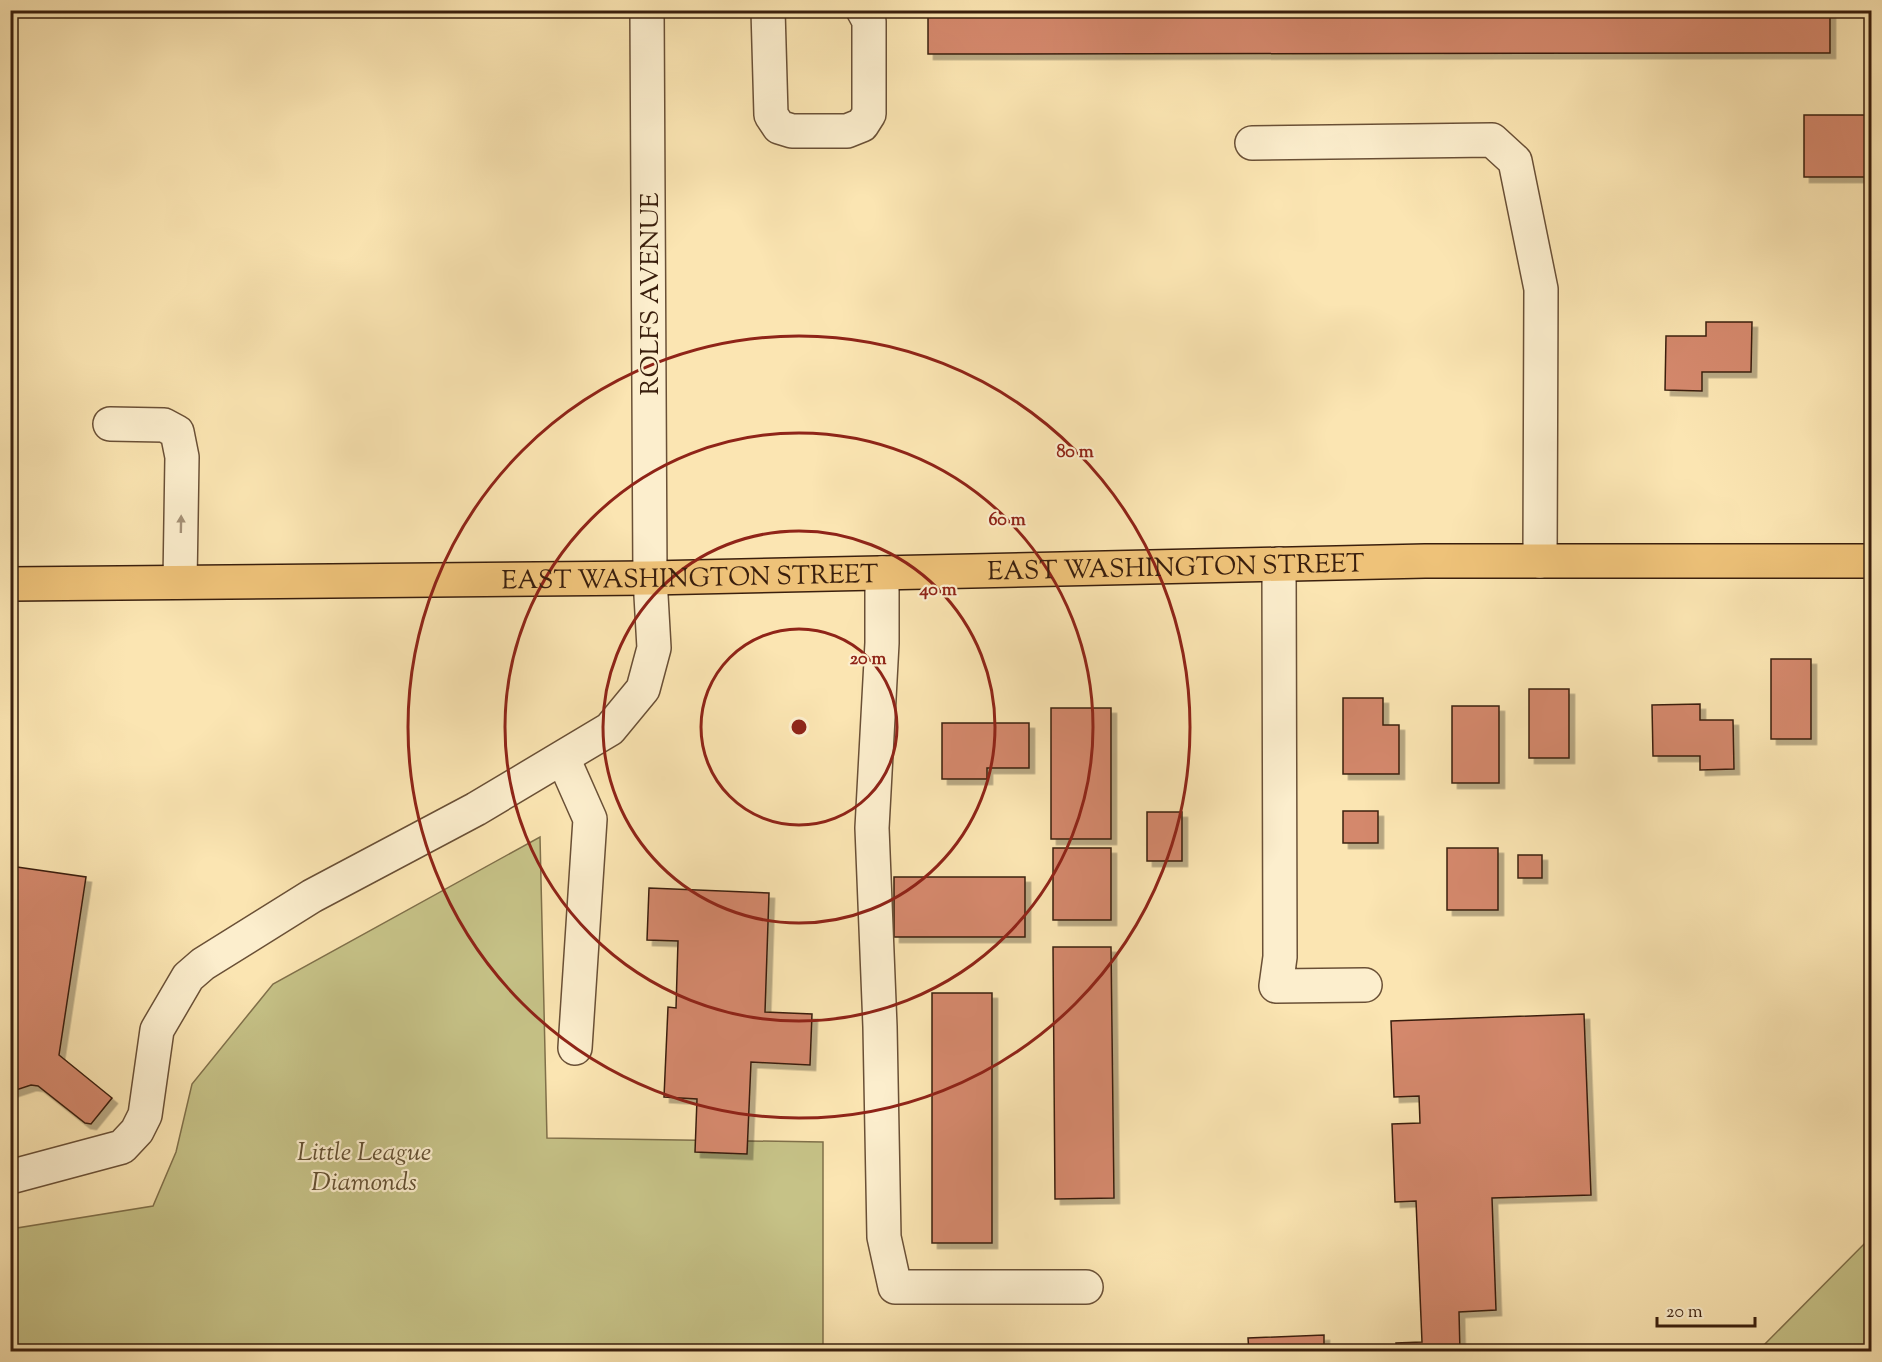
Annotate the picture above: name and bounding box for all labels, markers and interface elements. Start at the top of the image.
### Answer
street label: ROLFS AVENUE [633,192,670,395]
text: 80 m [1056,440,1094,466]
text: 60 m [988,508,1026,534]
one-way arrow [176,514,186,533]
street label: EAST WASHINGTON STREET [987,546,1365,592]
street label: EAST WASHINGTON STREET [501,557,879,600]
text: 40 m [918,578,957,604]
text: 20 m [850,647,886,673]
centre of rings [789,717,809,737]
park label: Little League Diamonds [297,1135,431,1202]
scale bar [1657,1290,1754,1328]
text: 20 m [1666,1300,1703,1326]

